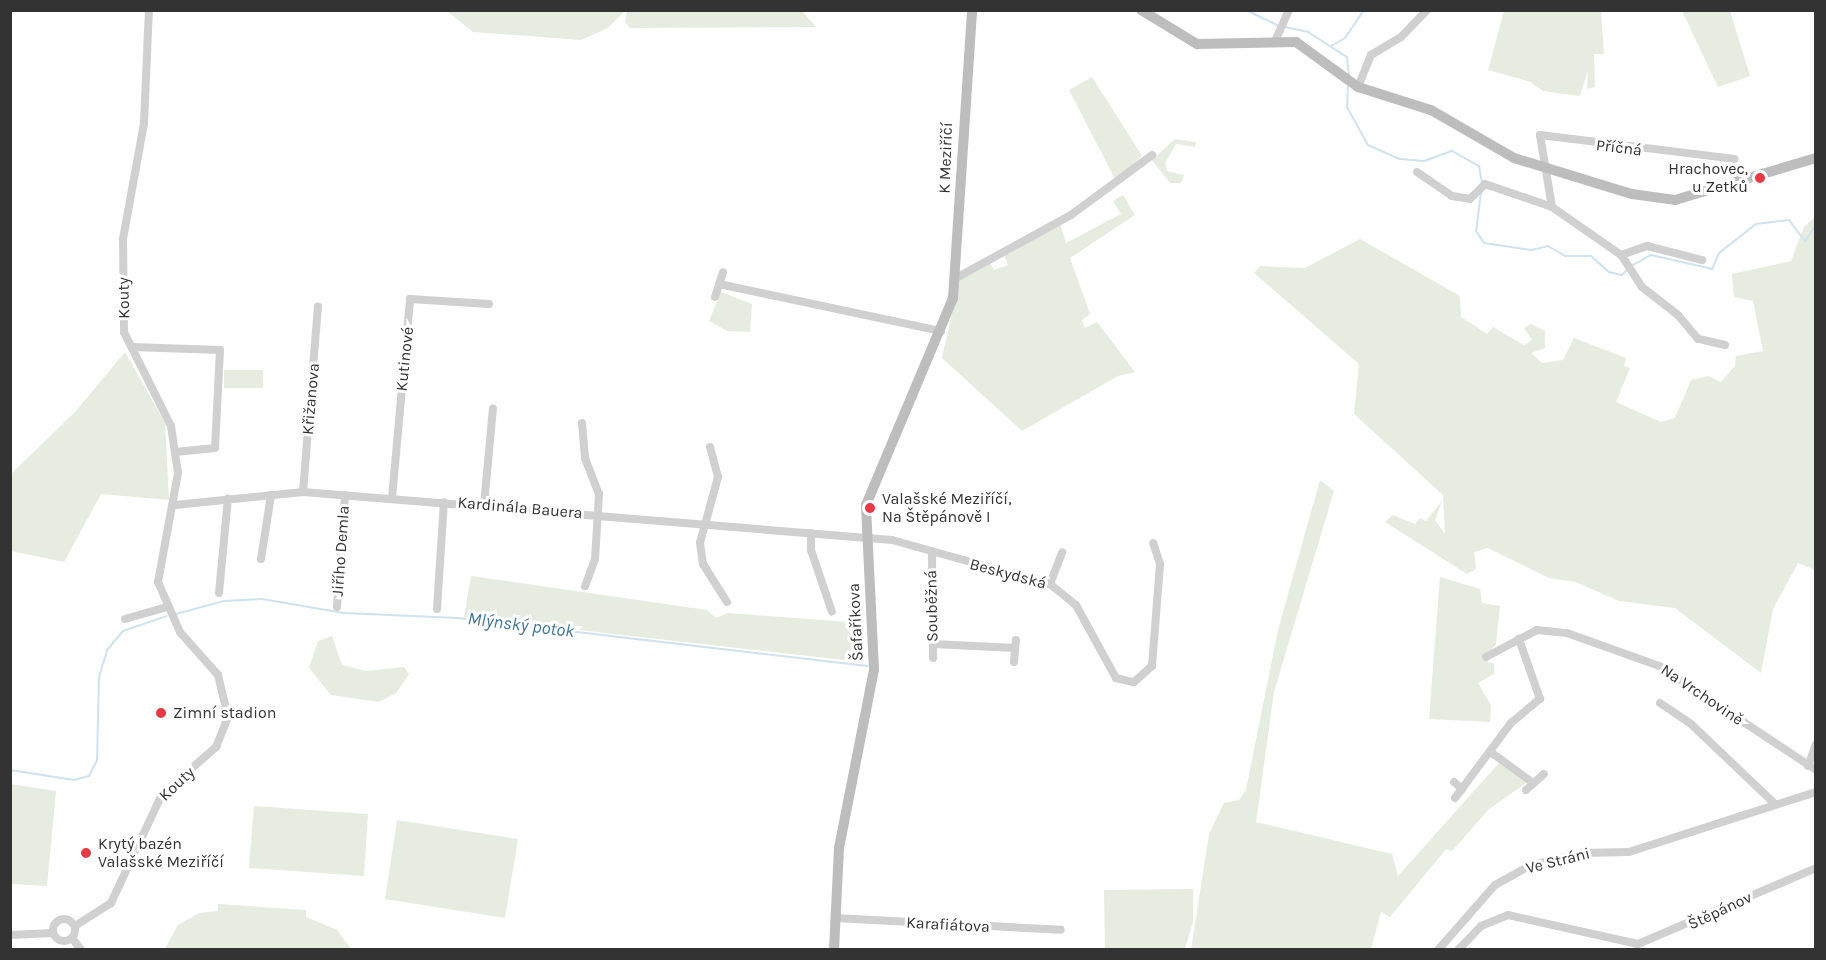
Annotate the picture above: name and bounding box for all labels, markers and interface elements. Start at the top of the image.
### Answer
street label: K Meziříčí [935,122,957,194]
street label: Příčná [1595,136,1643,160]
place label: Hrachovec, u Zetků [1668,159,1748,197]
marker: Hrachovec, u Zetků [1753,171,1767,185]
street label: Kouty [114,277,134,319]
street label: Kutinové [392,326,418,392]
street label: Křižanova [298,362,324,436]
place label: Valašské Meziříčí, Na Štěpánově I [882,489,1011,527]
street label: Kardinála Bauera [457,493,583,523]
marker: Valašské Meziříčí, Na Štěpánově I [863,501,877,515]
street label: Jiřího Demla [328,505,354,597]
street label: Beskydská [968,555,1048,593]
street label: Souběžná [922,570,942,642]
street label: Šafaříkova [844,583,868,661]
water label: Mlýnský potok [466,608,576,642]
street label: Na Vrchovině [1657,660,1747,730]
place label: Zimní stadion [173,703,276,723]
marker: Zimní stadion [154,706,168,720]
street label: Kouty [155,763,199,805]
place label: Krytý bazén Valašské Meziříčí [98,834,224,872]
street label: Ve Stráni [1524,844,1592,878]
marker: Krytý bazén Valašské Meziříčí [79,846,93,860]
street label: Štěpánov [1685,888,1755,934]
street label: Karafiátova [906,913,990,937]

